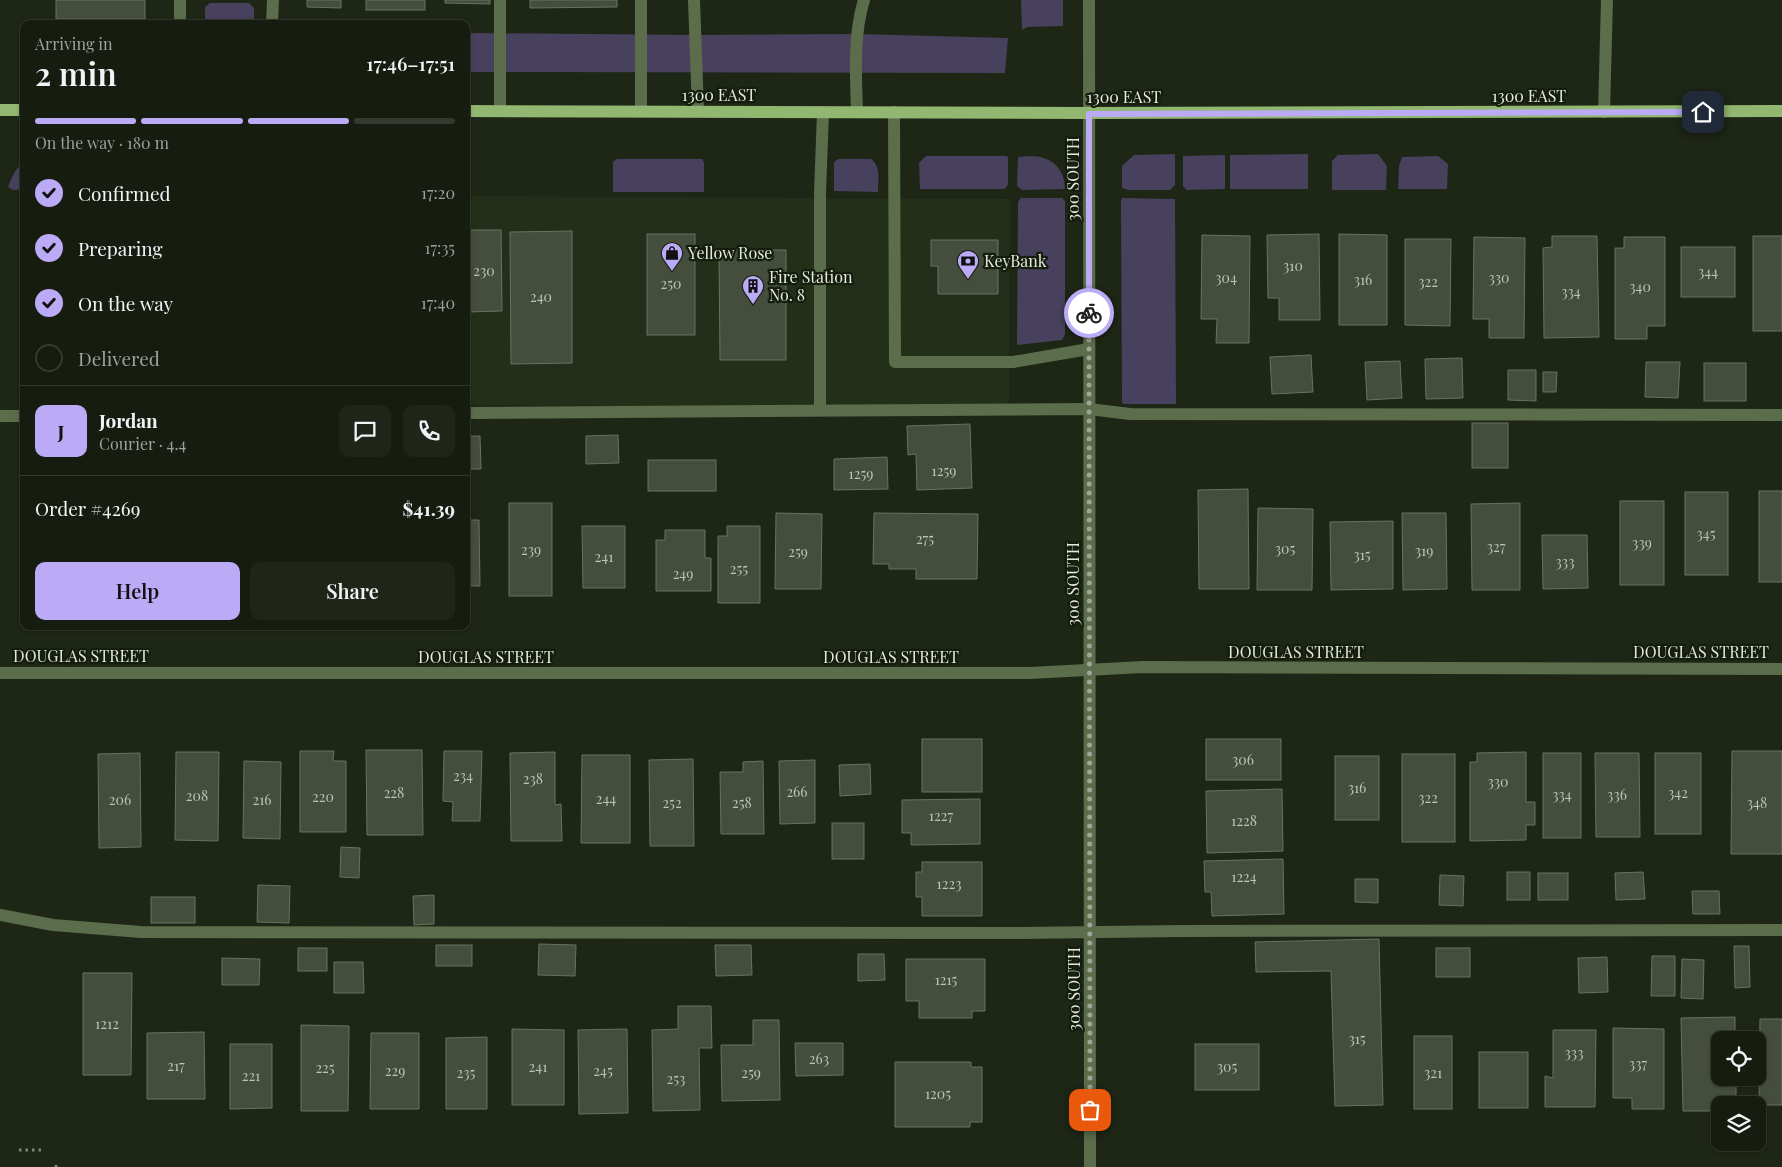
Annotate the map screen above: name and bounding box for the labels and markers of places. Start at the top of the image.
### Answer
pin [1682,91,1724,133]
shop icon: Yellow Rose [660,241,684,272]
place label: Yellow Rose [687,242,772,263]
bank icon: KeyBank [956,249,980,280]
place label: KeyBank [984,250,1047,271]
place label: Fire Station No. 8 [769,266,853,305]
building icon: Fire Station No. 8 [741,274,765,305]
pin [1069,1089,1111,1131]

